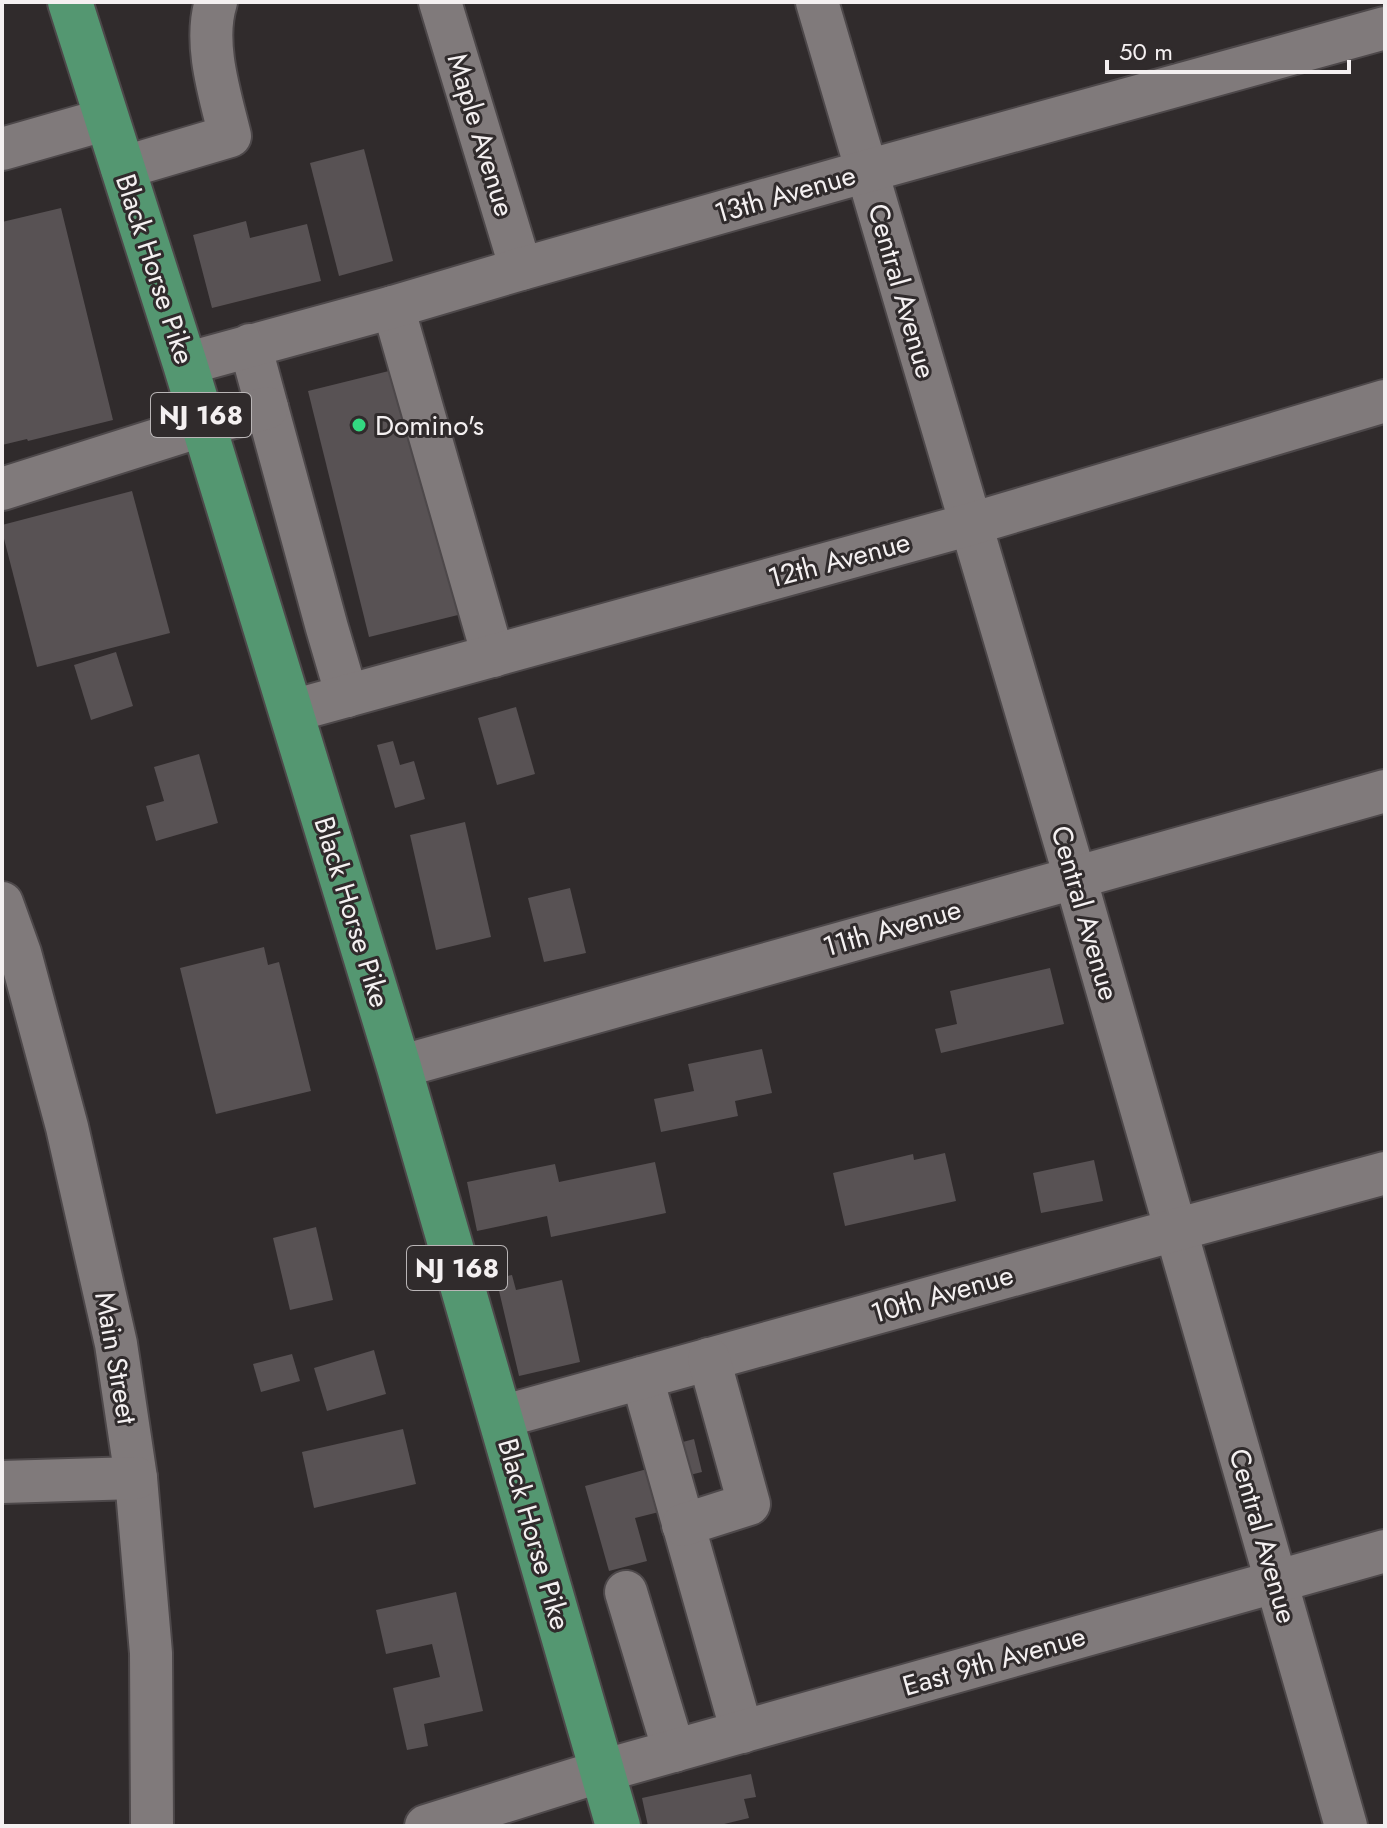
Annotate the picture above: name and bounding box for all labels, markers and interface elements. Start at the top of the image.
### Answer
scale bar [1107,24,1349,74]
text: 50 m [1119,34,1173,69]
street label: Maple Avenue [437,48,525,222]
street label: 13th Avenue [710,154,860,234]
street label: Black Horse Pike [105,169,205,369]
street label: Central Avenue [857,199,947,383]
road number: NJ 168 [151,393,251,437]
place label: Domino's [375,405,484,446]
marker: Domino's [350,416,368,434]
street label: 12th Avenue [763,521,915,599]
street label: Black Horse Pike [304,812,400,1012]
street label: Central Avenue [1040,821,1130,1005]
street label: 11th Avenue [818,889,966,967]
road number: NJ 168 [407,1246,507,1290]
street label: 10th Avenue [866,1254,1018,1334]
street label: Main Street [84,1289,148,1427]
street label: Black Horse Pike [487,1433,581,1635]
street label: Central Avenue [1218,1444,1308,1628]
street label: East 9th Avenue [898,1615,1090,1707]

